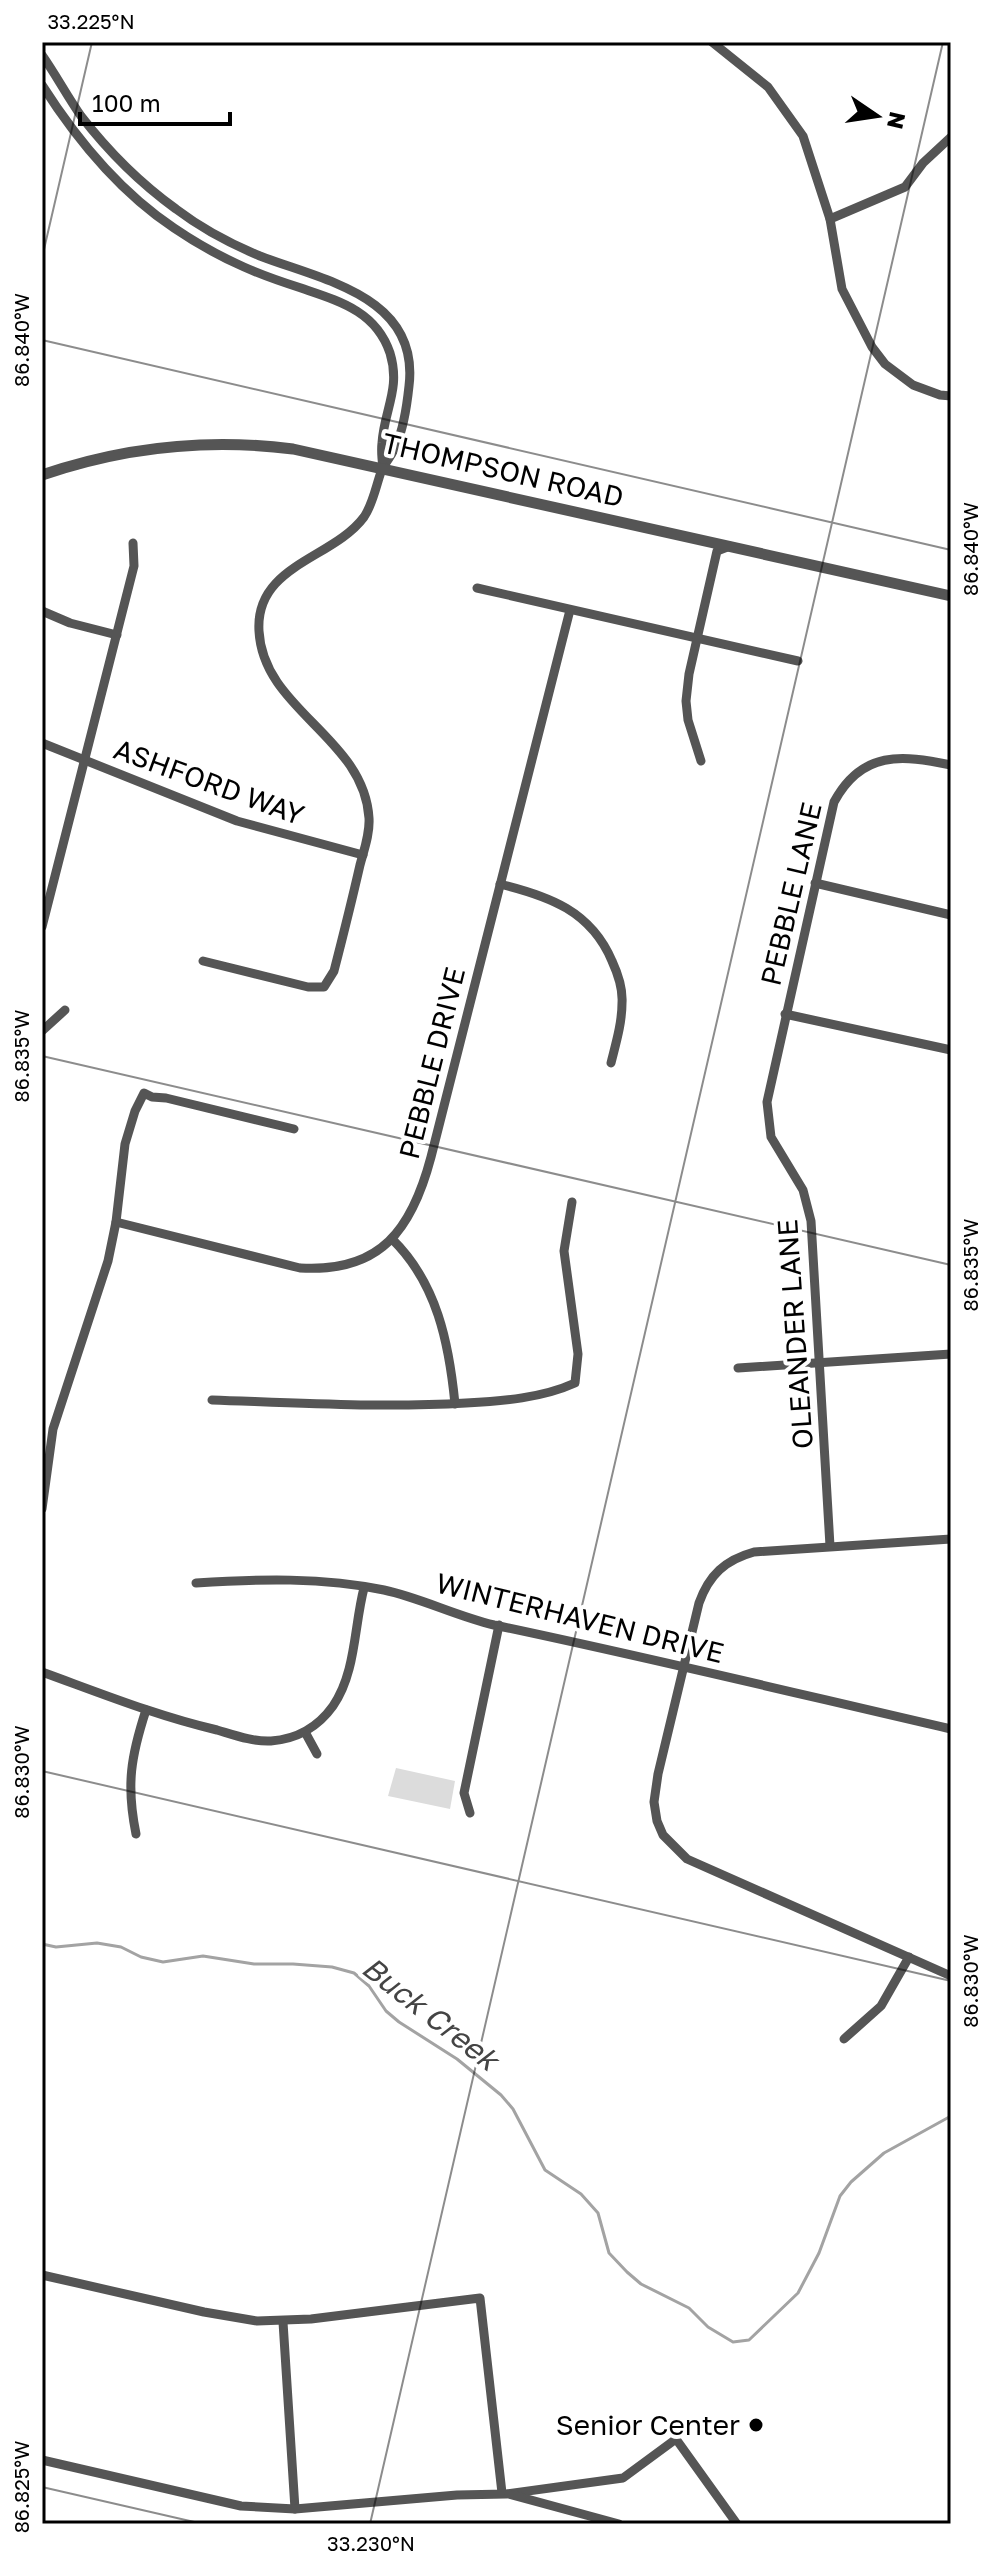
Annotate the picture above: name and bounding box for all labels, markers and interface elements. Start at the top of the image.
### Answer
text: 33.225°N [47,9,135,33]
scale bar [80,76,230,126]
north arrow [837,76,917,156]
text: 100 m [92,88,161,117]
text: N [882,109,912,132]
text: 86.840°W [9,293,33,387]
street label: THOMPSON ROAD [379,426,627,513]
text: 86.840°W [958,502,982,596]
street label: ASHFORD WAY [110,732,309,831]
street label: PEBBLE LANE [753,799,828,989]
street label: PEBBLE DRIVE [392,964,471,1162]
text: 86.835°W [9,1010,33,1102]
street label: OLEANDER LANE [770,1218,819,1450]
text: 86.835°W [958,1219,982,1311]
street label: WINTERHAVEN DRIVE [433,1566,727,1669]
text: 86.830°W [9,1725,33,1819]
text: 86.830°W [958,1934,982,2028]
water label: Buck Creek [355,1949,508,2079]
place label: Senior Center [556,2408,740,2441]
marker: Senior Center [747,2416,765,2434]
text: 86.825°W [9,2441,33,2533]
text: 33.230°N [327,2531,415,2555]

